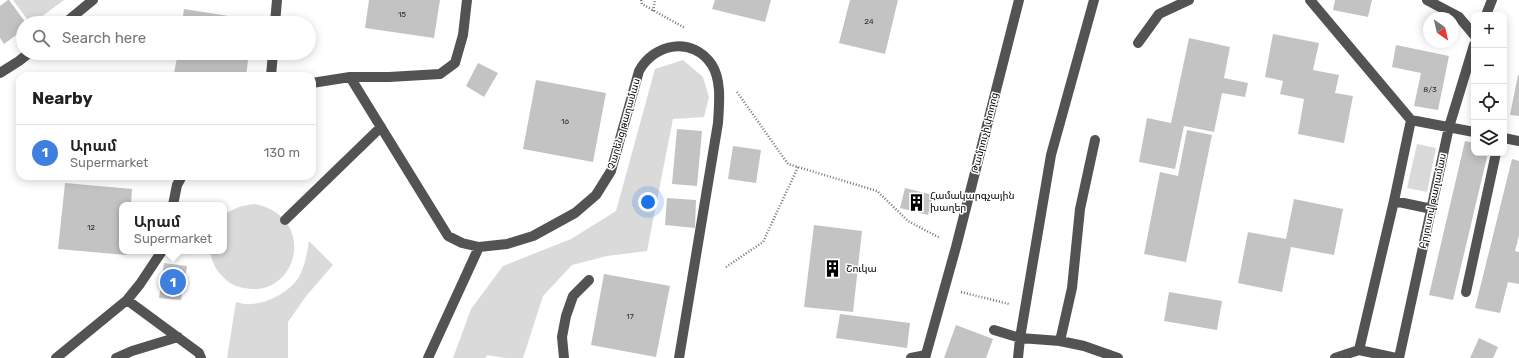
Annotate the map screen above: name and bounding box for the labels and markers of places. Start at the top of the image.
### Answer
place label: Համակարգչային խաղեր [930,190,1014,214]
building icon: Համակարգչային խաղեր [907,192,927,212]
building icon: Շուկա [823,259,843,279]
place label: Շուկա [846,263,877,275]
pin: 1 [160,267,186,297]

